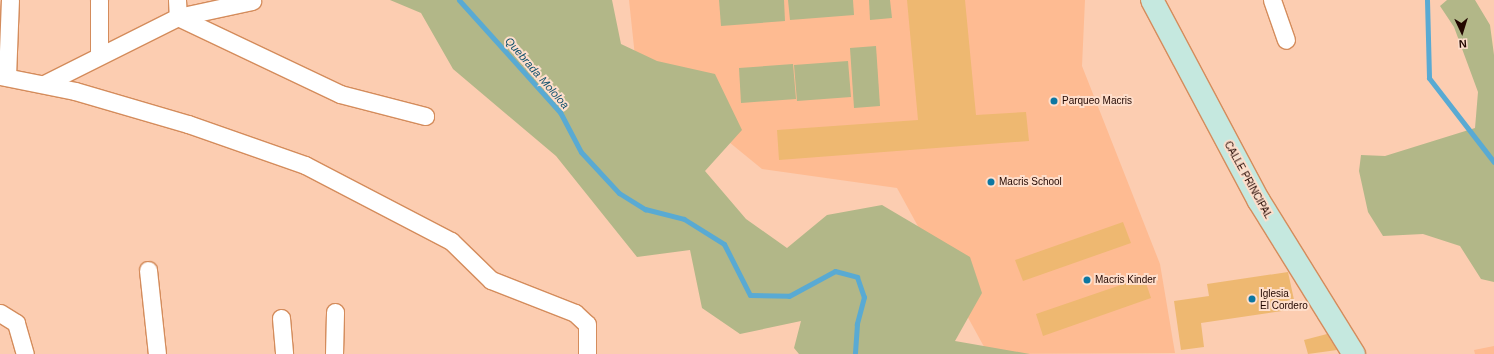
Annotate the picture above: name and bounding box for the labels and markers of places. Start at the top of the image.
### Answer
place label: Parqueo Macris [1062,95,1132,107]
marker: Parqueo Macris [1049,96,1059,106]
place label: Macris School [999,176,1062,188]
marker: Macris School [986,177,996,187]
place label: Macris Kinder [1095,274,1156,286]
marker: Macris Kinder [1082,275,1092,285]
place label: Iglesia El Cordero [1260,287,1308,310]
marker: Iglesia El Cordero [1247,294,1257,304]

